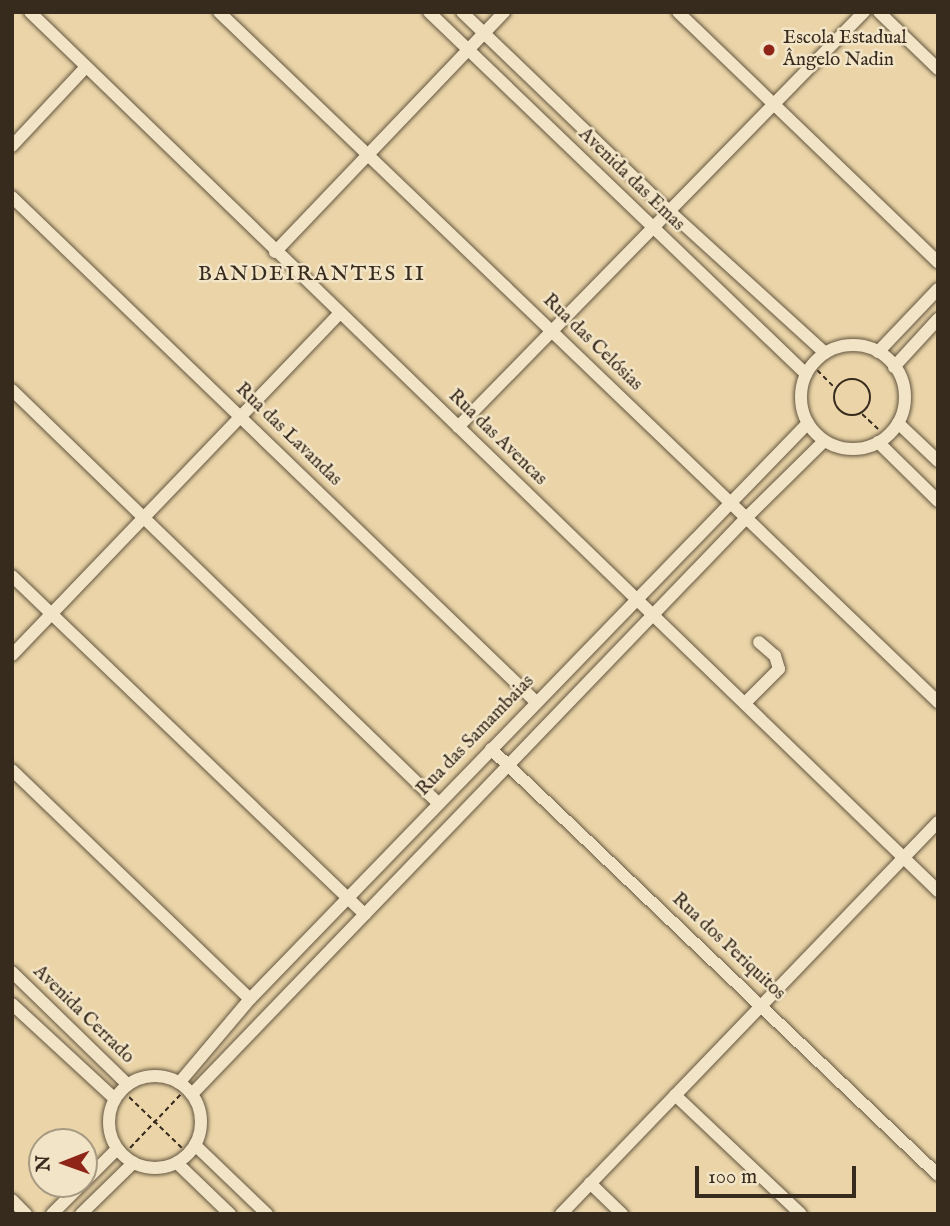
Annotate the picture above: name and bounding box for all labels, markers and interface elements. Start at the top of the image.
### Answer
place label: Escola Estadual Ângelo Nadin [783,28,907,72]
marker: Escola Estadual Ângelo Nadin [761,42,777,58]
street label: Avenida das Emas [573,124,689,236]
district label: BANDEIRANTES II [200,262,424,288]
street label: Rua das Celósias [537,290,647,396]
street label: Rua das Lavandas [230,379,346,491]
street label: Rua das Avencas [443,385,551,491]
street label: Rua das Samambaias [412,671,540,801]
street label: Rua dos Periquitos [667,889,789,1005]
street label: Avenida Cerrado [28,961,138,1069]
north arrow [28,1128,98,1198]
scale bar [698,1152,859,1196]
text: N [32,1155,56,1172]
text: 100 m [708,1164,757,1191]

